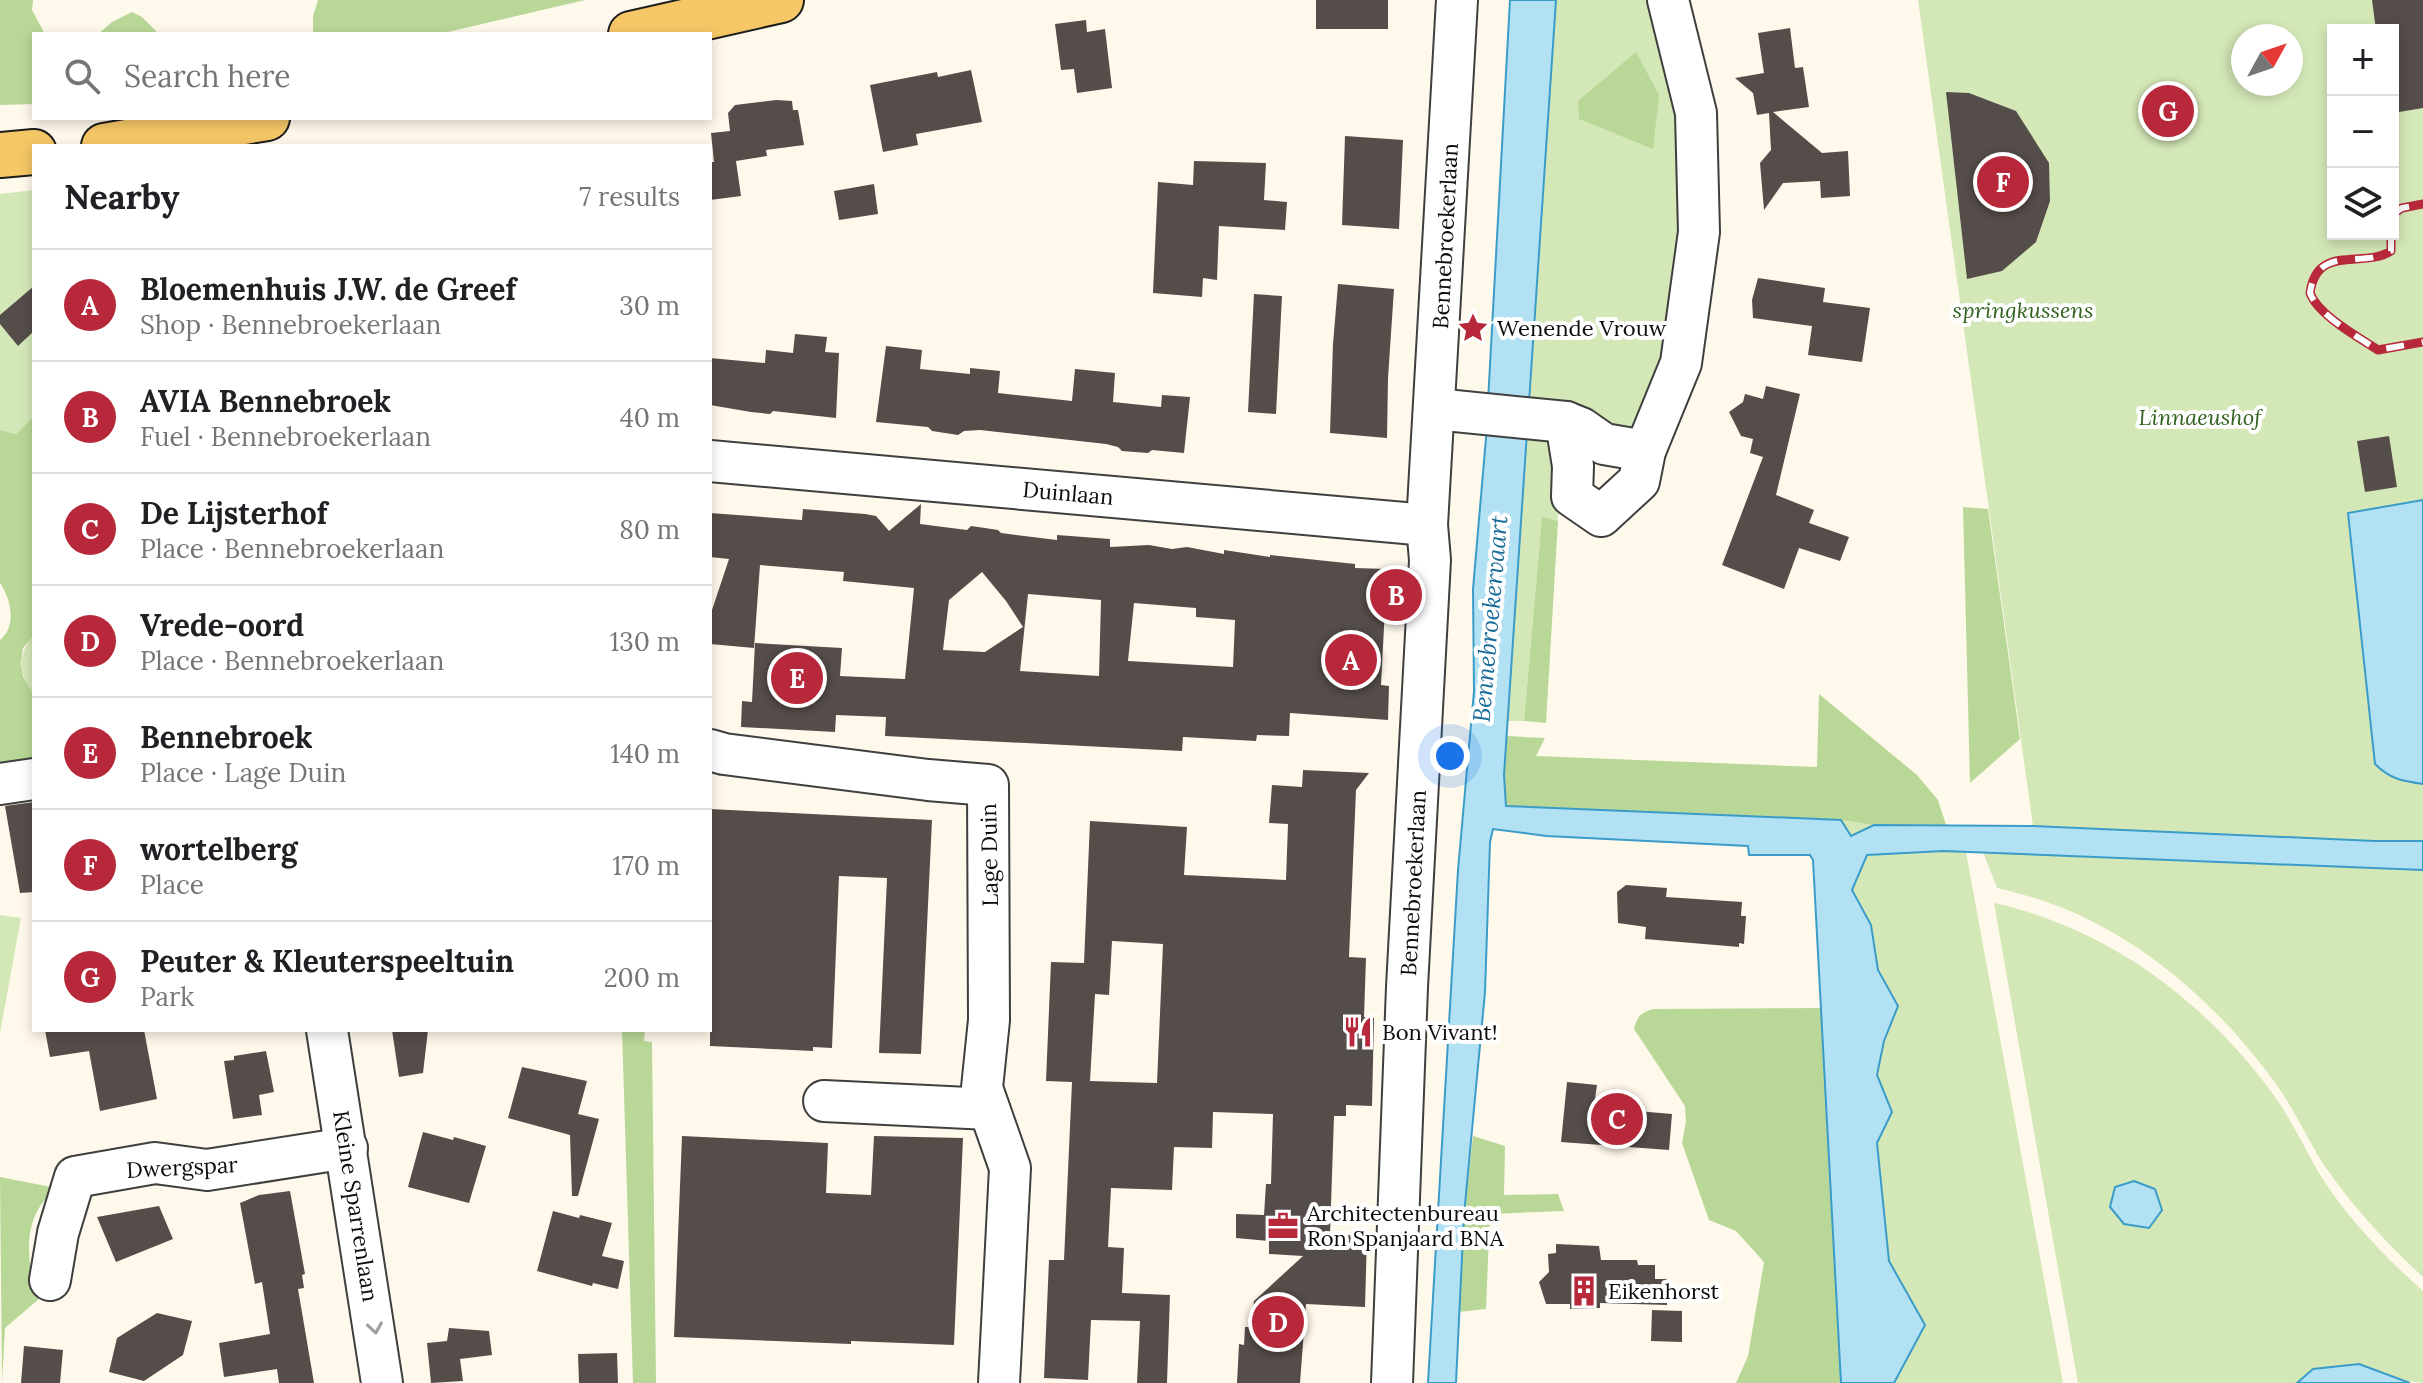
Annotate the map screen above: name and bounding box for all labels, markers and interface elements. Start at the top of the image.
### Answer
north arrow [2231,24,2303,96]
map controls [2327,24,2399,240]
button: + [2327,24,2399,96]
search box [32,32,712,120]
icon: search [60,54,104,98]
text: Search here [124,57,291,95]
pin: G [2142,81,2194,141]
button: − [2327,96,2399,168]
street label: Bennebroekerlaan [1426,142,1464,330]
pin: F [1977,152,2029,212]
button: layers [2327,168,2399,240]
text: Nearby [64,175,180,218]
text: 7 results [579,180,680,213]
text: Bloemenhuis J.W. de Greef [140,270,516,308]
text: A [81,289,99,322]
text: 30 m [619,289,680,322]
park label: springkussens [1953,296,2093,324]
text: Shop · Bennebroekerlaan [140,308,441,341]
place icon: Wenende Vrouw [1456,311,1490,345]
place label: Wenende Vrouw [1497,314,1667,342]
text: AVIA Bennebroek [140,382,391,420]
text: B [81,401,99,434]
text: 40 m [620,401,680,434]
park label: Linnaeushof [2139,403,2263,431]
text: Fuel · Bennebroekerlaan [140,420,431,453]
street label: Duinlaan [1021,475,1115,511]
text: De Lijsterhof [140,494,328,532]
text: C [81,513,99,546]
text: 80 m [619,513,680,546]
water label: Bennebroekervaart [1466,514,1515,724]
text: Place · Bennebroekerlaan [140,532,444,565]
pin: B [1370,565,1422,625]
text: Vrede-oord [140,606,304,644]
text: D [80,625,100,658]
text: 130 m [610,625,680,658]
pin: A [1325,630,1377,690]
text: Place · Bennebroekerlaan [140,644,444,677]
pin: E [771,648,823,708]
text: Bennebroek [140,718,313,756]
your location [1430,736,1470,776]
text: E [82,737,98,770]
text: 140 m [610,737,680,770]
text: Place · Lage Duin [140,756,346,789]
street label: Bennebroekerlaan [1394,789,1432,977]
street label: Lage Duin [974,803,1004,907]
text: wortelberg [140,830,298,868]
text: F [83,849,97,882]
text: 170 m [612,849,680,882]
text: Place [140,868,204,901]
text: Peuter & Kleuterspeeltuin [140,942,514,980]
text: G [80,961,100,994]
text: 200 m [604,961,680,994]
text: Park [140,980,194,1013]
restaurant icon: Bon Vivant! [1341,1015,1375,1049]
place label: Bon Vivant! [1382,1018,1498,1046]
pin: C [1591,1089,1643,1149]
street label: Kleine Sparrenlaan [327,1108,385,1304]
street label: Dwergspar [126,1150,239,1184]
place label: Architectenbureau Ron Spanjaard BNA [1306,1199,1505,1252]
office icon: Architectenbureau Ron Spanjaard BNA [1266,1209,1300,1243]
building icon: Eikenhorst [1567,1274,1601,1308]
place label: Eikenhorst [1608,1277,1720,1305]
pin: D [1252,1292,1304,1352]
one-way arrow [366,1321,383,1335]

